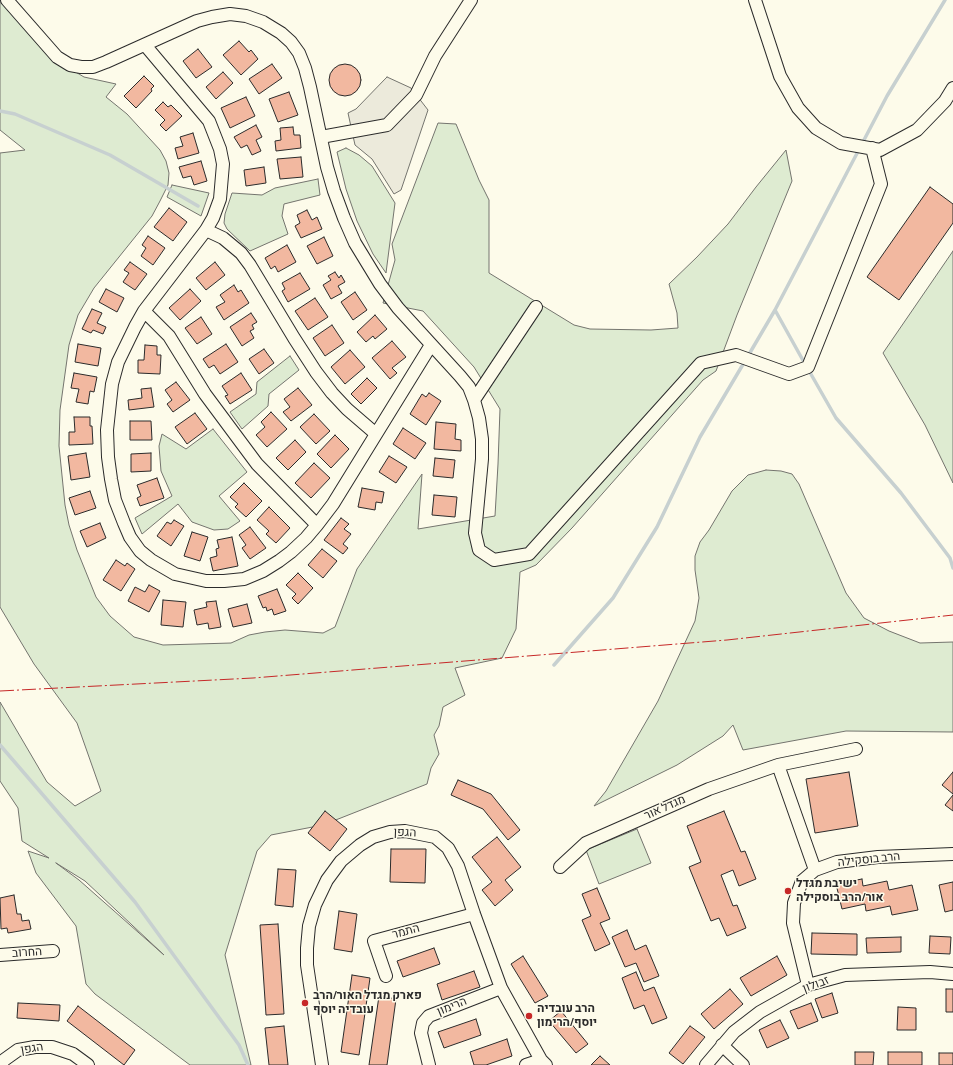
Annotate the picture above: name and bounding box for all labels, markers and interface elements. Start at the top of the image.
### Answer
street label: מגדל אור [642,793,688,823]
street label: הגפן [393,825,417,841]
street label: הרב בוסקילה [837,850,901,870]
place label: ישיבת מגדל אור/הרב בוסקילה [796,877,883,905]
marker: ישיבת מגדל אור/הרב בוסקילה [783,886,793,896]
street label: התמר [391,921,421,943]
street label: החרוב [11,945,43,961]
street label: זבולון [801,974,831,996]
place label: פארק מגדל האור/הרב עובדיה יוסף [313,989,422,1017]
street label: הרימון [435,994,469,1020]
marker: פארק מגדל האור/הרב עובדיה יוסף [300,998,310,1008]
place label: הרב עובדיה יוסף/הרימון [537,1002,597,1030]
marker: הרב עובדיה יוסף/הרימון [524,1011,534,1021]
street label: הגפן [20,1040,44,1058]

